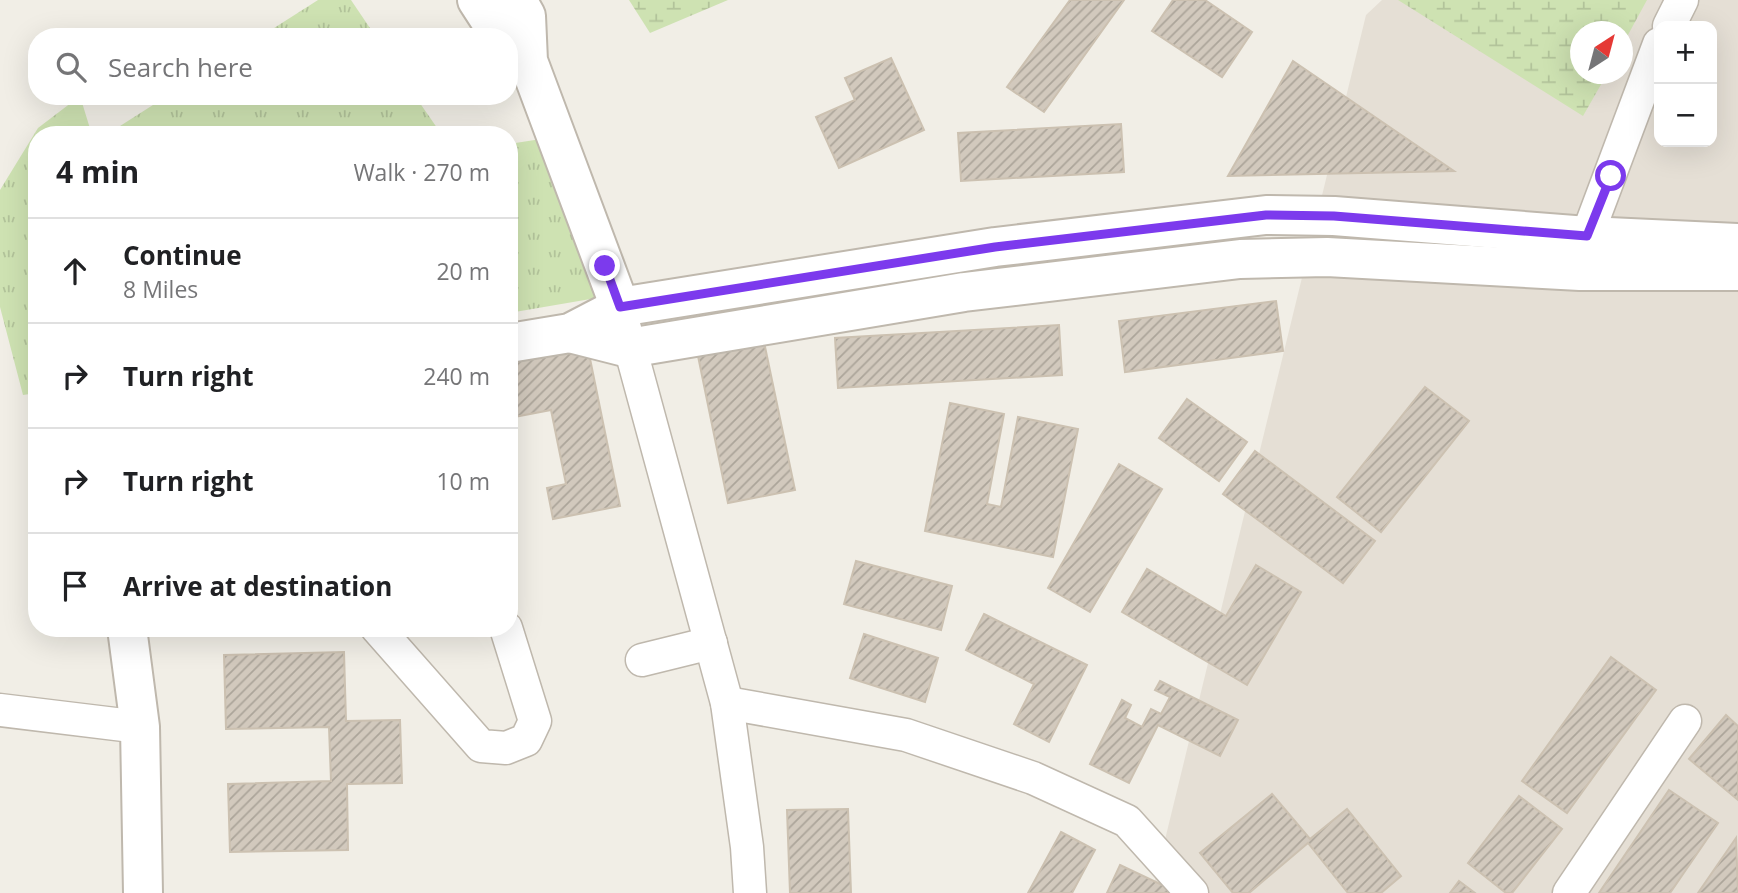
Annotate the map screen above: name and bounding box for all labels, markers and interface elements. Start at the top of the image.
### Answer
north arrow [1570,21,1633,84]
map controls [1654,21,1717,147]
button: + [1654,21,1717,84]
search box [28,28,518,105]
icon: search [52,48,90,86]
text: Search here [108,49,253,85]
button: − [1654,84,1717,147]
text: 4 min [56,151,139,192]
text: Walk · 270 m [353,156,490,188]
route start [1595,160,1626,191]
text: Continue [123,237,242,273]
route end [589,250,620,281]
icon: ahead [56,252,94,290]
text: 20 m [436,255,490,287]
text: 8 Miles [123,273,198,305]
icon: right [56,357,94,395]
text: Turn right [123,358,254,394]
text: 240 m [423,360,490,392]
icon: right [56,462,94,500]
text: Turn right [123,463,254,499]
text: 10 m [436,465,490,497]
icon: arrive [56,567,94,605]
text: Arrive at destination [123,568,392,604]

